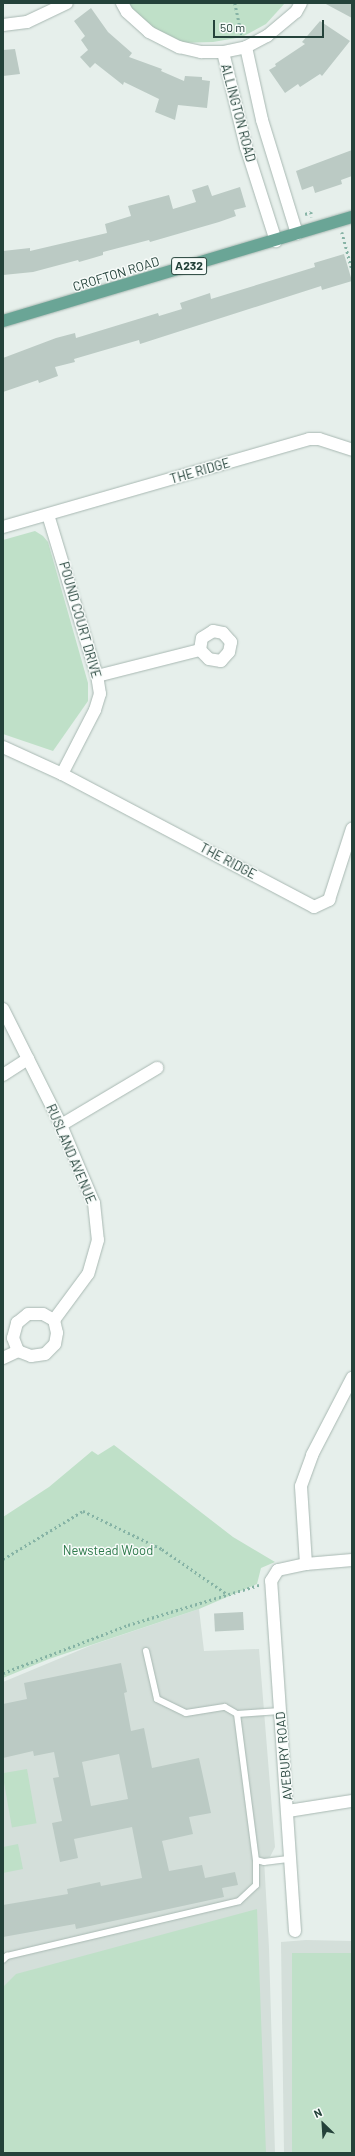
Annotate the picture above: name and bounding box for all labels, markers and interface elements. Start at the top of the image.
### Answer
scale bar [215,12,326,38]
text: 50 m [220,20,245,34]
street label: ALLINGTON ROAD [217,62,259,164]
street label: CROFTON ROAD [71,253,161,295]
road number: A232 [171,256,207,276]
street label: THE RIDGE [168,455,232,487]
street label: POUND COURT DRIVE [56,560,104,680]
street label: THE RIDGE [197,840,259,882]
street label: RUSLAND AVENUE [43,1102,99,1206]
park label: Newstead Wood [63,1542,153,1558]
street label: AVEBURY ROAD [272,1711,296,1801]
north arrow [303,2104,343,2144]
text: N [312,2105,324,2120]

